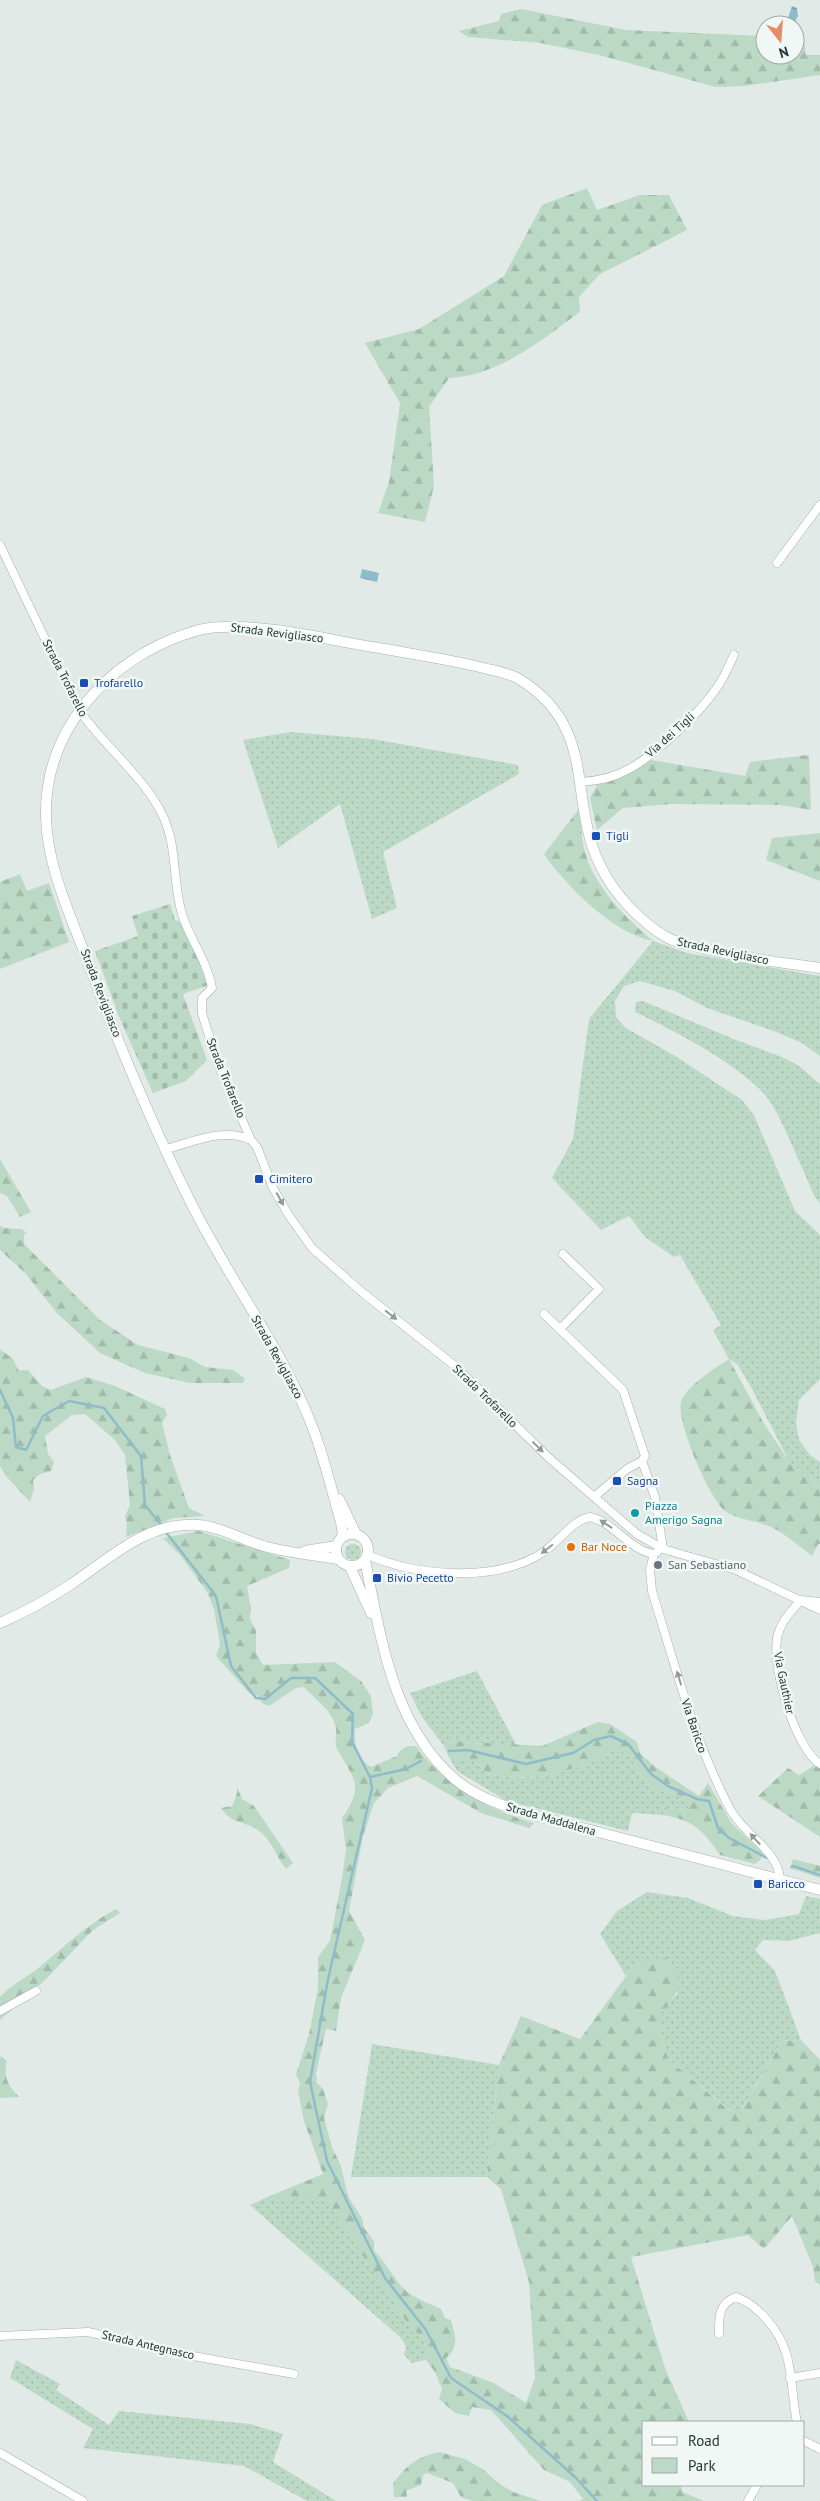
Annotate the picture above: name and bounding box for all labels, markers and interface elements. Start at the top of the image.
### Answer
north arrow [755,15,805,65]
text: N [777,42,791,62]
street label: Strada Revigliasco [230,619,324,646]
street label: Strada Trofarello [39,637,91,719]
place label: Trofarello [94,675,143,690]
marker: Trofarello [78,677,90,689]
street label: Via dei Tigli [641,709,697,761]
place label: Tigli [606,828,629,843]
marker: Tigli [590,830,602,842]
street label: Strada Revigliasco [676,933,770,968]
street label: Strada Revigliasco [78,947,125,1039]
street label: Strada Trofarello [204,1036,249,1120]
place label: Cimitero [269,1171,313,1186]
marker: Cimitero [253,1173,265,1185]
one-way arrow [276,1192,284,1206]
one-way arrow [384,1310,397,1321]
street label: Strada Revigliasco [248,1312,307,1401]
street label: Strada Trofarello [450,1361,521,1431]
one-way arrow [531,1441,543,1453]
place label: Sagna [627,1473,658,1488]
marker: Sagna [611,1475,623,1487]
place label: Piazza Amerigo Sagna [645,1498,723,1527]
marker: Piazza Amerigo Sagna [629,1507,641,1519]
one-way arrow [599,1519,612,1529]
place label: Bar Noce [581,1539,627,1554]
marker: Bar Noce [565,1541,577,1553]
one-way arrow [541,1543,554,1554]
place label: San Sebastiano [668,1557,746,1572]
marker: San Sebastiano [652,1559,664,1571]
place label: Bivio Pecetto [387,1570,454,1585]
marker: Bivio Pecetto [371,1572,383,1584]
street label: Via Gauthier [770,1650,798,1715]
one-way arrow [674,1671,682,1686]
street label: Via Baricco [678,1696,711,1755]
street label: Strada Maddalena [505,1799,598,1838]
one-way arrow [749,1834,761,1846]
place label: Baricco [768,1876,805,1891]
marker: Baricco [752,1878,764,1890]
street label: Strada Antegnasco [100,2327,196,2362]
legend [642,2421,805,2486]
text: Road [688,2431,720,2450]
text: Park [688,2456,716,2475]

